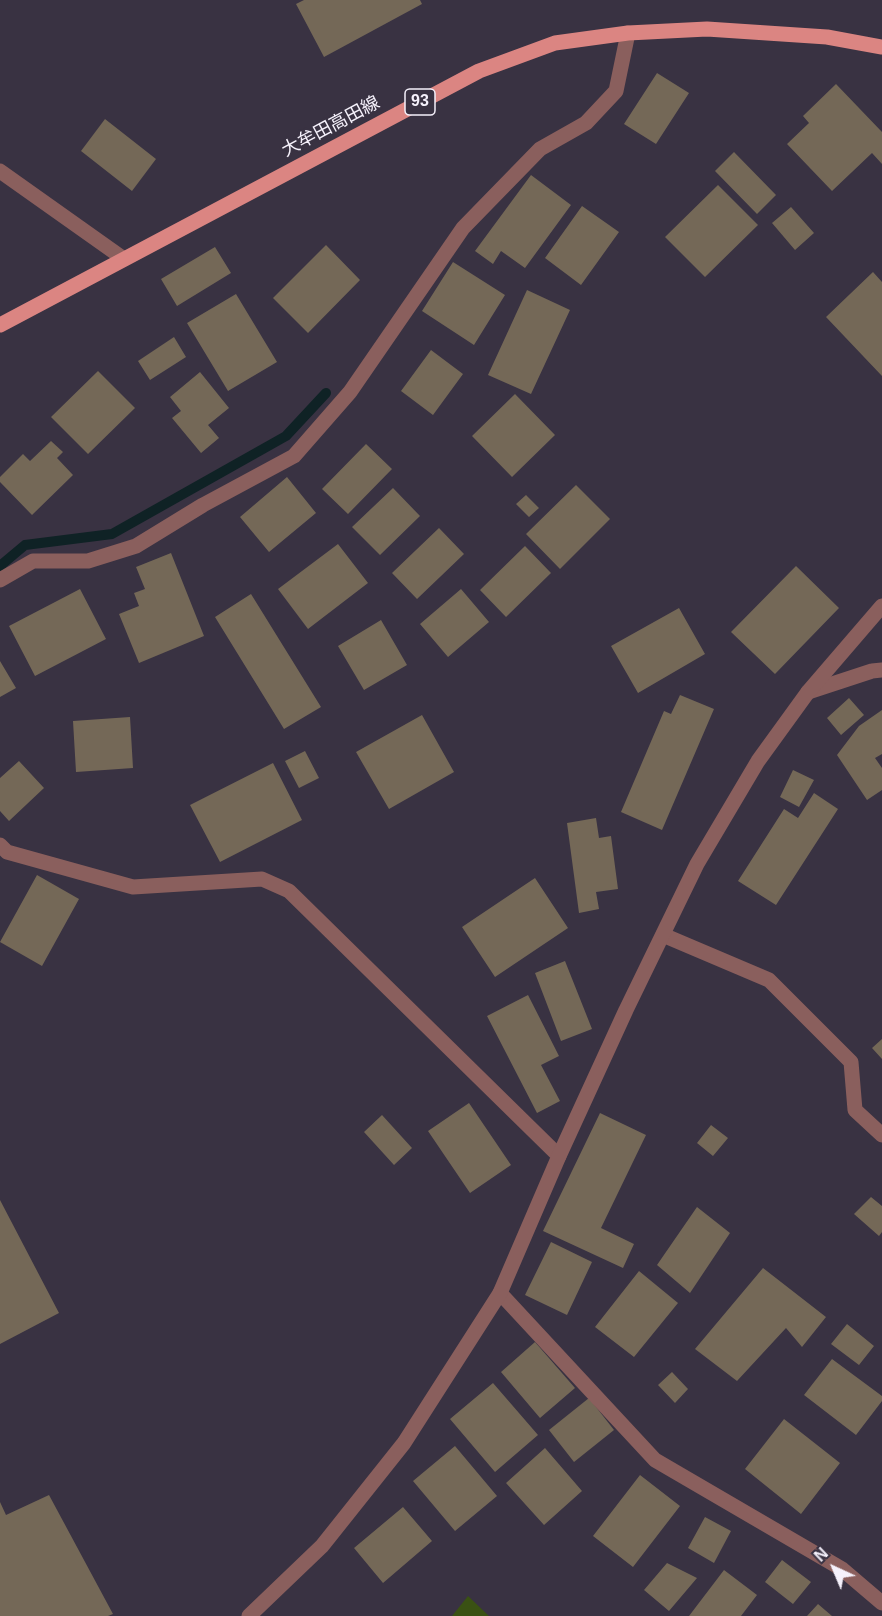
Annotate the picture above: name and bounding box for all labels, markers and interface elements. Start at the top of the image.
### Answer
road number: 93 [405,89,435,115]
street label: 大牟田高田線 [278,92,384,162]
north arrow [804,1538,864,1598]
text: N [811,1545,831,1565]

